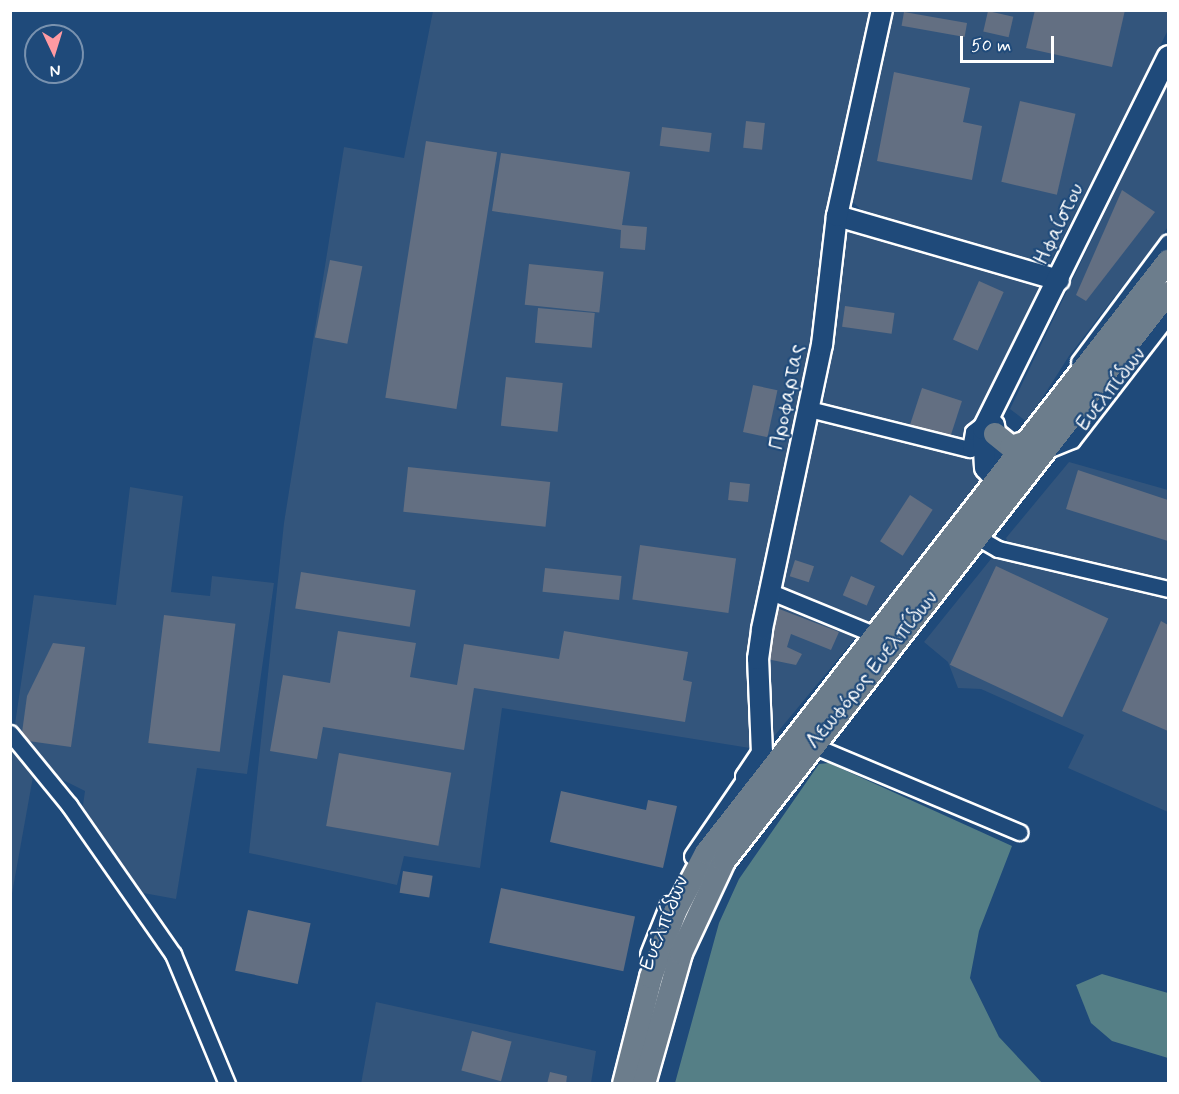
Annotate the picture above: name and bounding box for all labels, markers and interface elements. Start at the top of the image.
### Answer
north arrow [24,24,84,84]
scale bar [963,24,1058,62]
text: 50 m [971,34,1011,58]
text: N [49,60,61,81]
street label: Ηφαίστου [1028,179,1090,269]
street label: Προφαρτας [764,342,810,452]
street label: Ευελπίδων [1071,342,1151,436]
street label: Λεωφόρος Ευελπίδων [801,586,943,754]
street label: Ευελπίδων [634,872,694,974]

